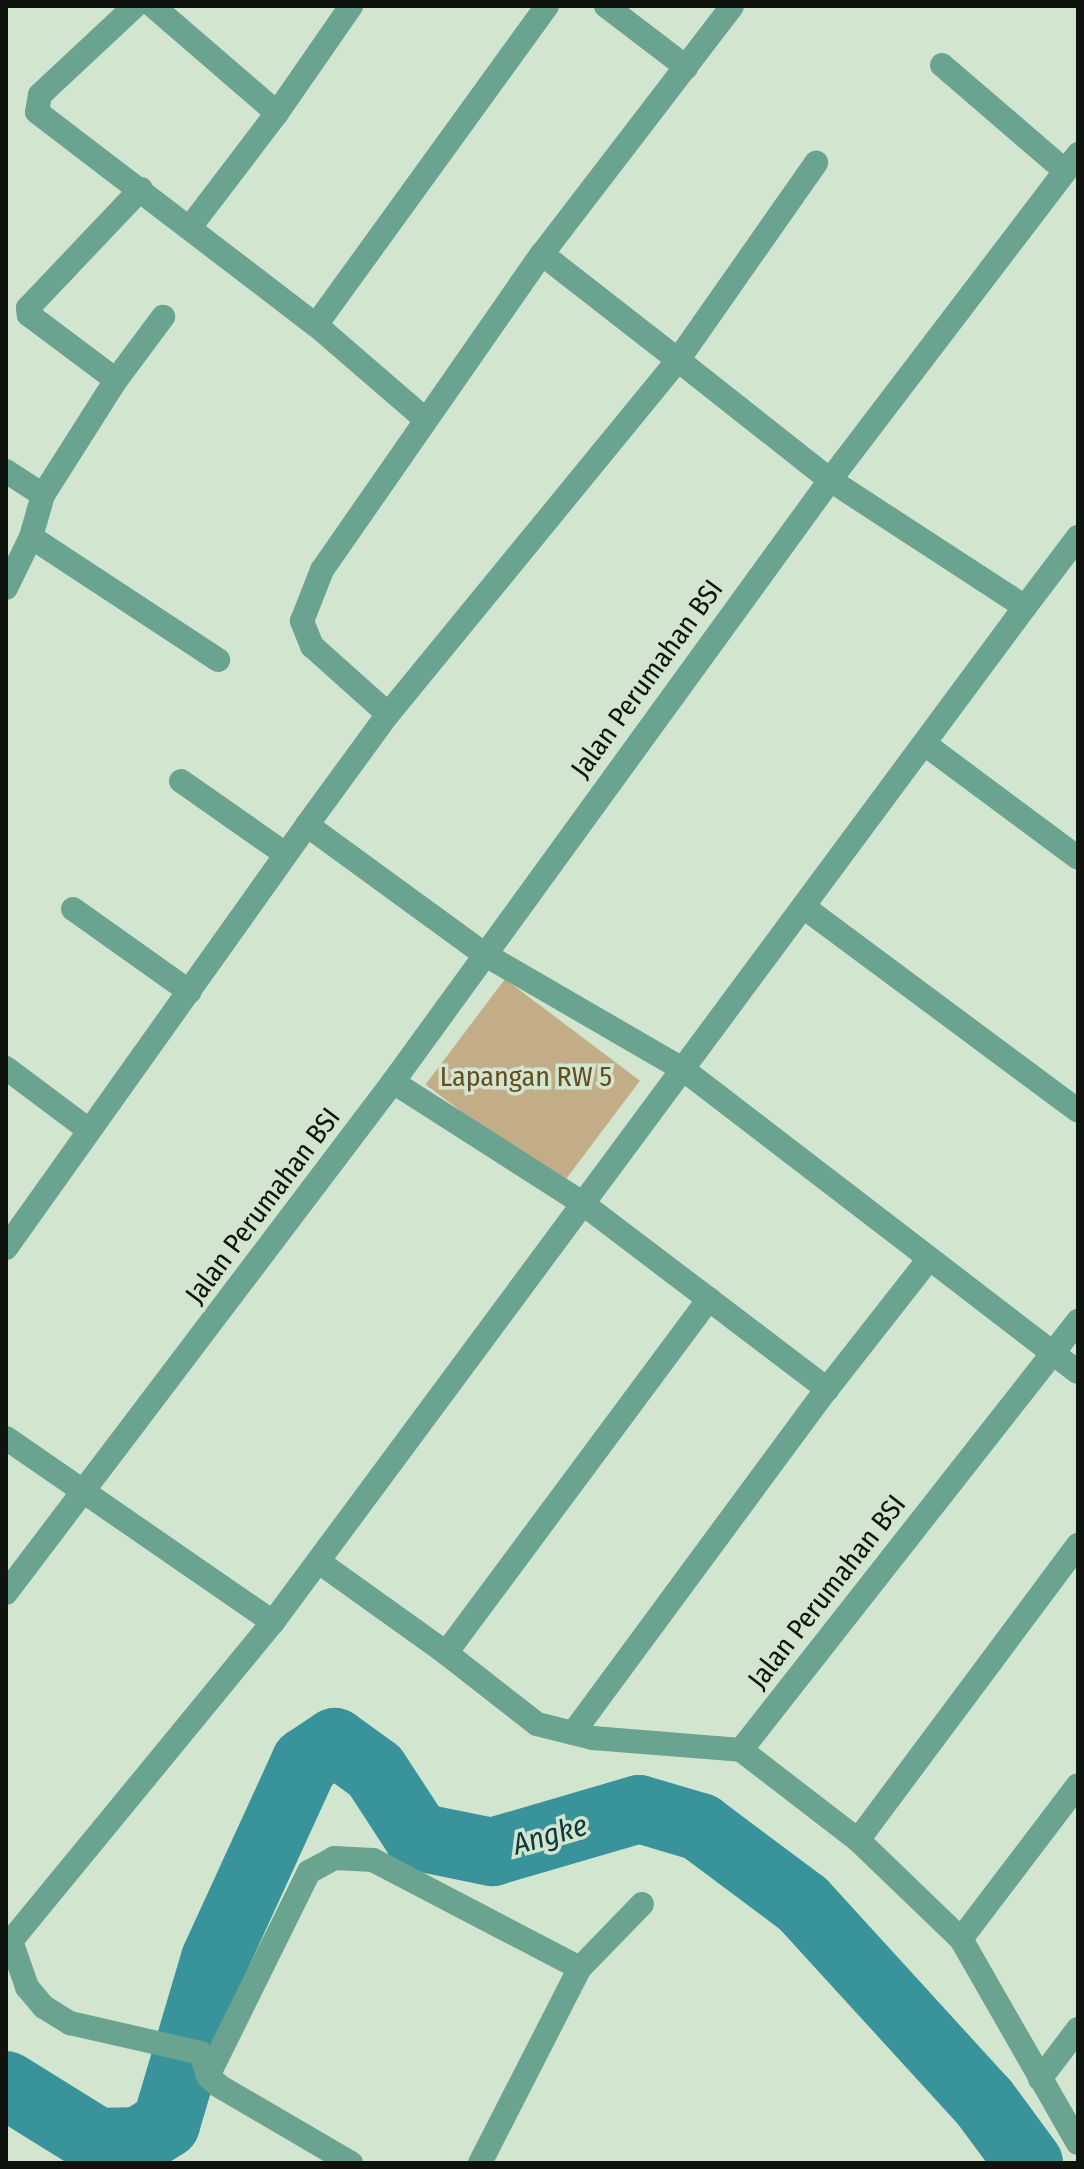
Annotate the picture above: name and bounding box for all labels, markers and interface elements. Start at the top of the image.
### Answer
street label: Jalan Perumahan BSI [564,573,730,785]
park label: Lapangan RW 5 [440,1060,612,1094]
street label: Jalan Perumahan BSI [178,1101,348,1311]
street label: Jalan Perumahan BSI [741,1488,913,1696]
water label: Angke [509,1807,591,1863]

